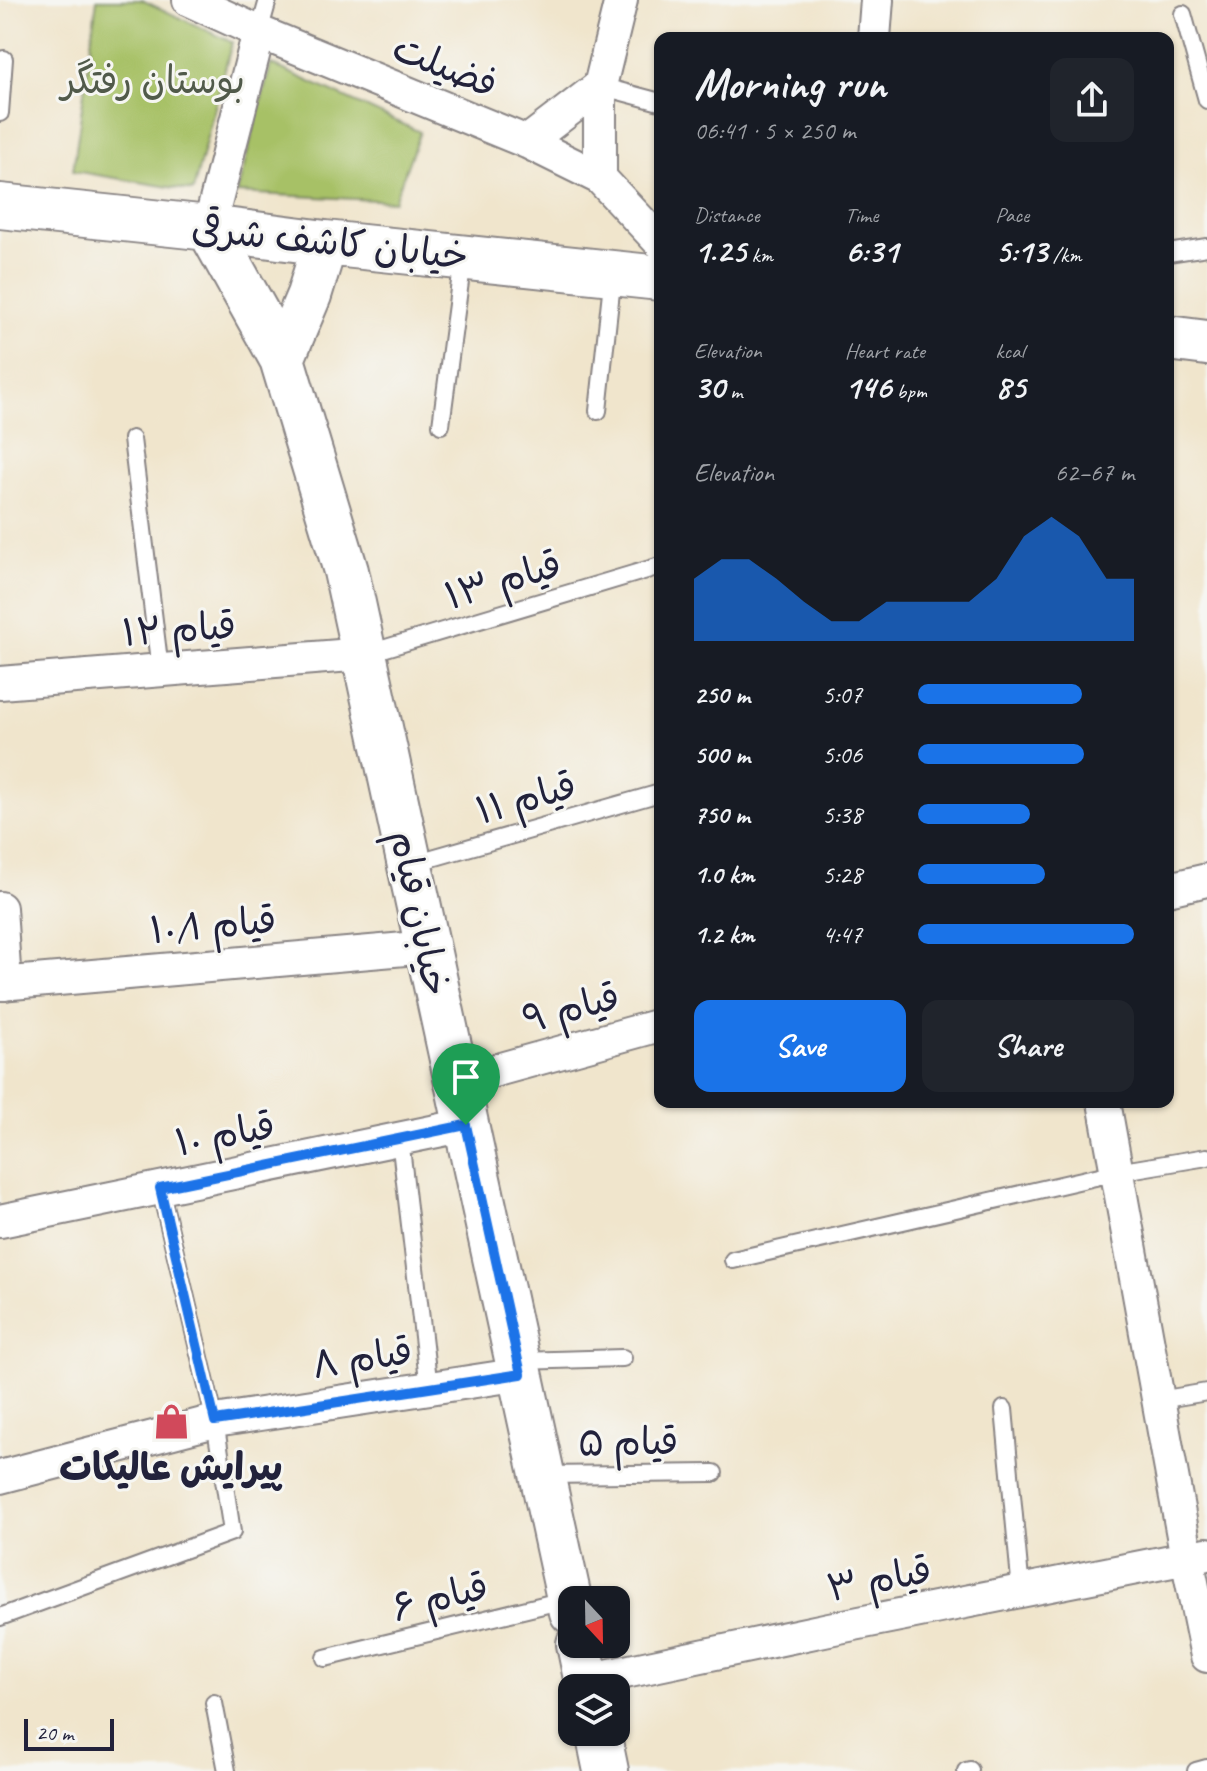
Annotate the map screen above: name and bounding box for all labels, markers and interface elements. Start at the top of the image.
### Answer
street label: فضیلت [386,24,504,108]
text: Morning run [694,56,886,111]
park label: بوستان رفتگر [58,57,245,104]
button: share [1050,58,1134,142]
text: 06:41 · 5 × 250 m [694,114,855,147]
text: Distance [694,201,760,229]
text: Time [845,201,878,229]
text: Pace [995,201,1029,229]
street label: خیابان کاشف شرقی [189,204,471,280]
text: 1.25 [694,229,746,272]
text: 6:31 [845,229,898,272]
text: 5:13 [995,229,1047,272]
text: km [746,241,773,269]
text: /km [1047,241,1082,269]
text: Elevation [694,337,762,365]
text: Heart rate [845,337,925,365]
text: kcal [995,337,1024,365]
text: 30 [694,365,725,408]
text: 146 [845,365,891,408]
text: 85 [995,365,1025,408]
text: m [725,377,742,405]
text: bpm [891,377,927,405]
text: Elevation [694,456,774,489]
text: 62–67 m [1055,456,1134,489]
street label: قیام ۱۳ [439,540,568,625]
street label: قیام ۱۲ [121,602,238,661]
text: 250 m [694,678,750,711]
text: 5:07 [822,678,862,711]
text: 500 m [694,738,750,771]
text: 5:06 [822,738,862,771]
street label: قیام ۱۱ [471,761,583,839]
text: 750 m [694,798,750,831]
text: 5:38 [822,798,862,831]
street label: خیابان قیام [375,826,460,1001]
text: 1.0 km [694,858,754,891]
text: 5:28 [822,858,862,891]
street label: قیام ۱۰/۱ [148,896,279,959]
text: 1.2 km [694,918,754,951]
text: 4:47 [822,918,862,951]
street label: قیام ۹ [517,973,626,1048]
button: Save [694,1000,906,1092]
button: Share [922,1000,1134,1092]
pin [432,1043,500,1125]
icon: arrive [444,1055,488,1099]
street label: قیام ۱۰ [171,1101,280,1172]
street label: قیام ۸ [308,1327,416,1394]
shop icon: پیرایش عالیکات [152,1402,190,1440]
street label: قیام ۵ [577,1418,679,1471]
place label: پیرایش عالیکات [59,1444,283,1491]
street label: قیام ۳ [823,1546,936,1617]
street label: قیام ۶ [387,1562,494,1636]
north arrow [558,1586,630,1658]
map controls [558,1586,630,1746]
button: layers [558,1674,630,1746]
scale bar [24,1715,114,1751]
text: 20 m [36,1719,73,1747]

